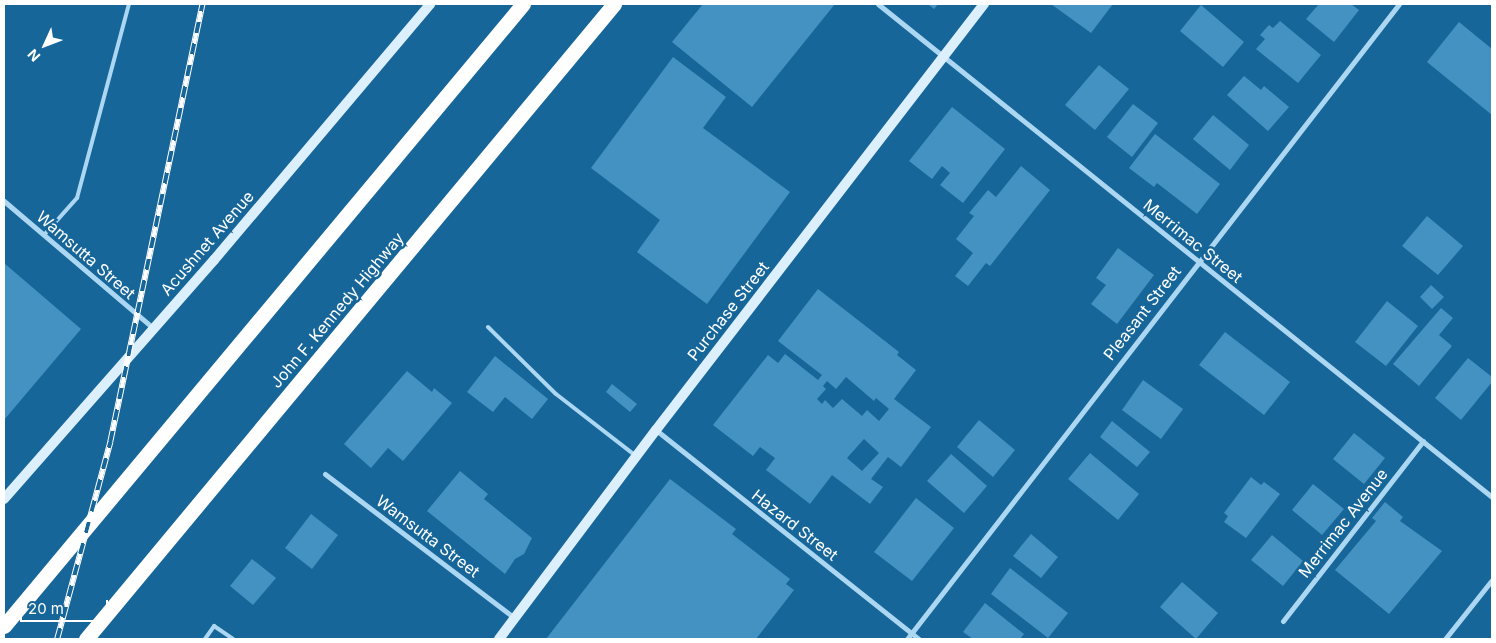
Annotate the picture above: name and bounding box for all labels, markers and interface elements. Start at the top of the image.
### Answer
north arrow [20,20,70,70]
text: N [24,46,44,65]
street label: Acushnet Avenue [156,187,258,299]
street label: Merrimac Street [1140,195,1246,287]
street label: Wamsutta Street [33,207,139,303]
street label: John F. Kennedy Highway [266,228,408,392]
street label: Purchase Street [683,258,773,364]
street label: Pleasant Street [1099,262,1185,364]
street label: Merrimac Avenue [1294,465,1392,581]
street label: Hazard Street [748,485,842,565]
street label: Wamsutta Street [372,491,484,581]
scale bar [22,590,110,622]
text: 20 m [28,599,64,618]

